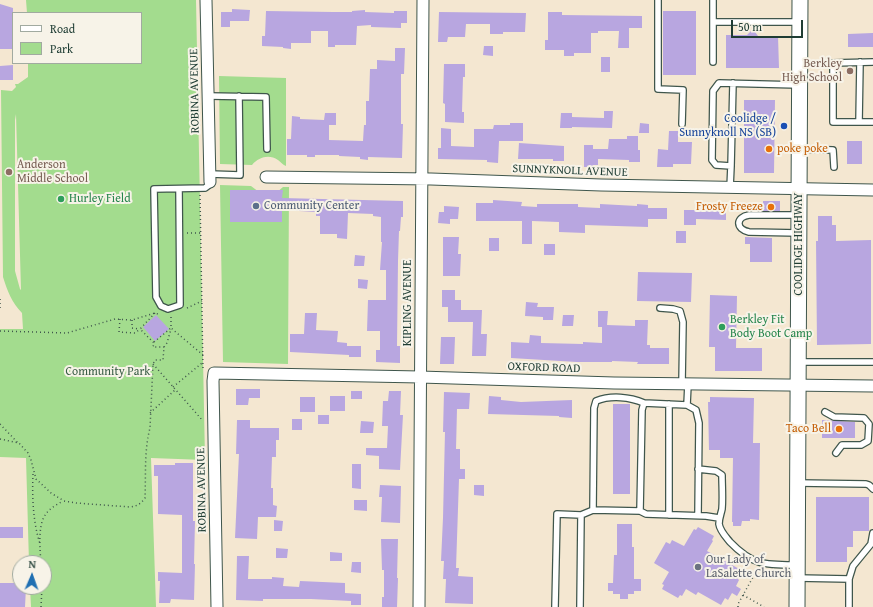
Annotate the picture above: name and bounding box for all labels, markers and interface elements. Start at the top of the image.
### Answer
legend [12,12,142,64]
scale bar [733,12,805,38]
text: 50 m [738,18,762,35]
text: Road [50,20,75,37]
text: Park [50,40,73,57]
street label: ROBINA AVENUE [187,49,203,133]
place label: Berkley High School [782,57,842,85]
marker: Berkley High School [845,66,855,76]
place label: Coolidge / Sunnyknoll NS (SB) [679,112,776,140]
marker: Coolidge / Sunnyknoll NS (SB) [779,121,789,131]
place label: poke poke [777,142,828,156]
marker: poke poke [764,144,774,154]
place label: Anderson Middle School [17,158,88,186]
street label: SUNNYKNOLL AVENUE [512,162,628,180]
marker: Anderson Middle School [4,167,14,177]
place label: Hurley Field [69,192,131,206]
street label: COOLIDGE HIGHWAY [792,192,806,296]
marker: Hurley Field [56,194,66,204]
place label: Community Center [264,199,359,213]
place label: Frosty Freeze [696,200,763,214]
marker: Community Center [251,201,261,211]
marker: Frosty Freeze [766,202,776,212]
street label: KIPLING AVENUE [401,260,415,346]
place label: Berkley Fit Body Boot Camp [730,313,812,341]
marker: Berkley Fit Body Boot Camp [717,322,727,332]
street label: OXFORD ROAD [507,360,581,376]
park label: Community Park [66,365,150,379]
place label: Taco Bell [786,422,831,436]
marker: Taco Bell [834,424,844,434]
street label: ROBINA AVENUE [194,448,210,532]
place label: Our Lady of LaSalette Church [706,553,791,581]
north arrow [12,555,52,595]
text: N [28,556,36,572]
marker: Our Lady of LaSalette Church [693,562,703,572]

